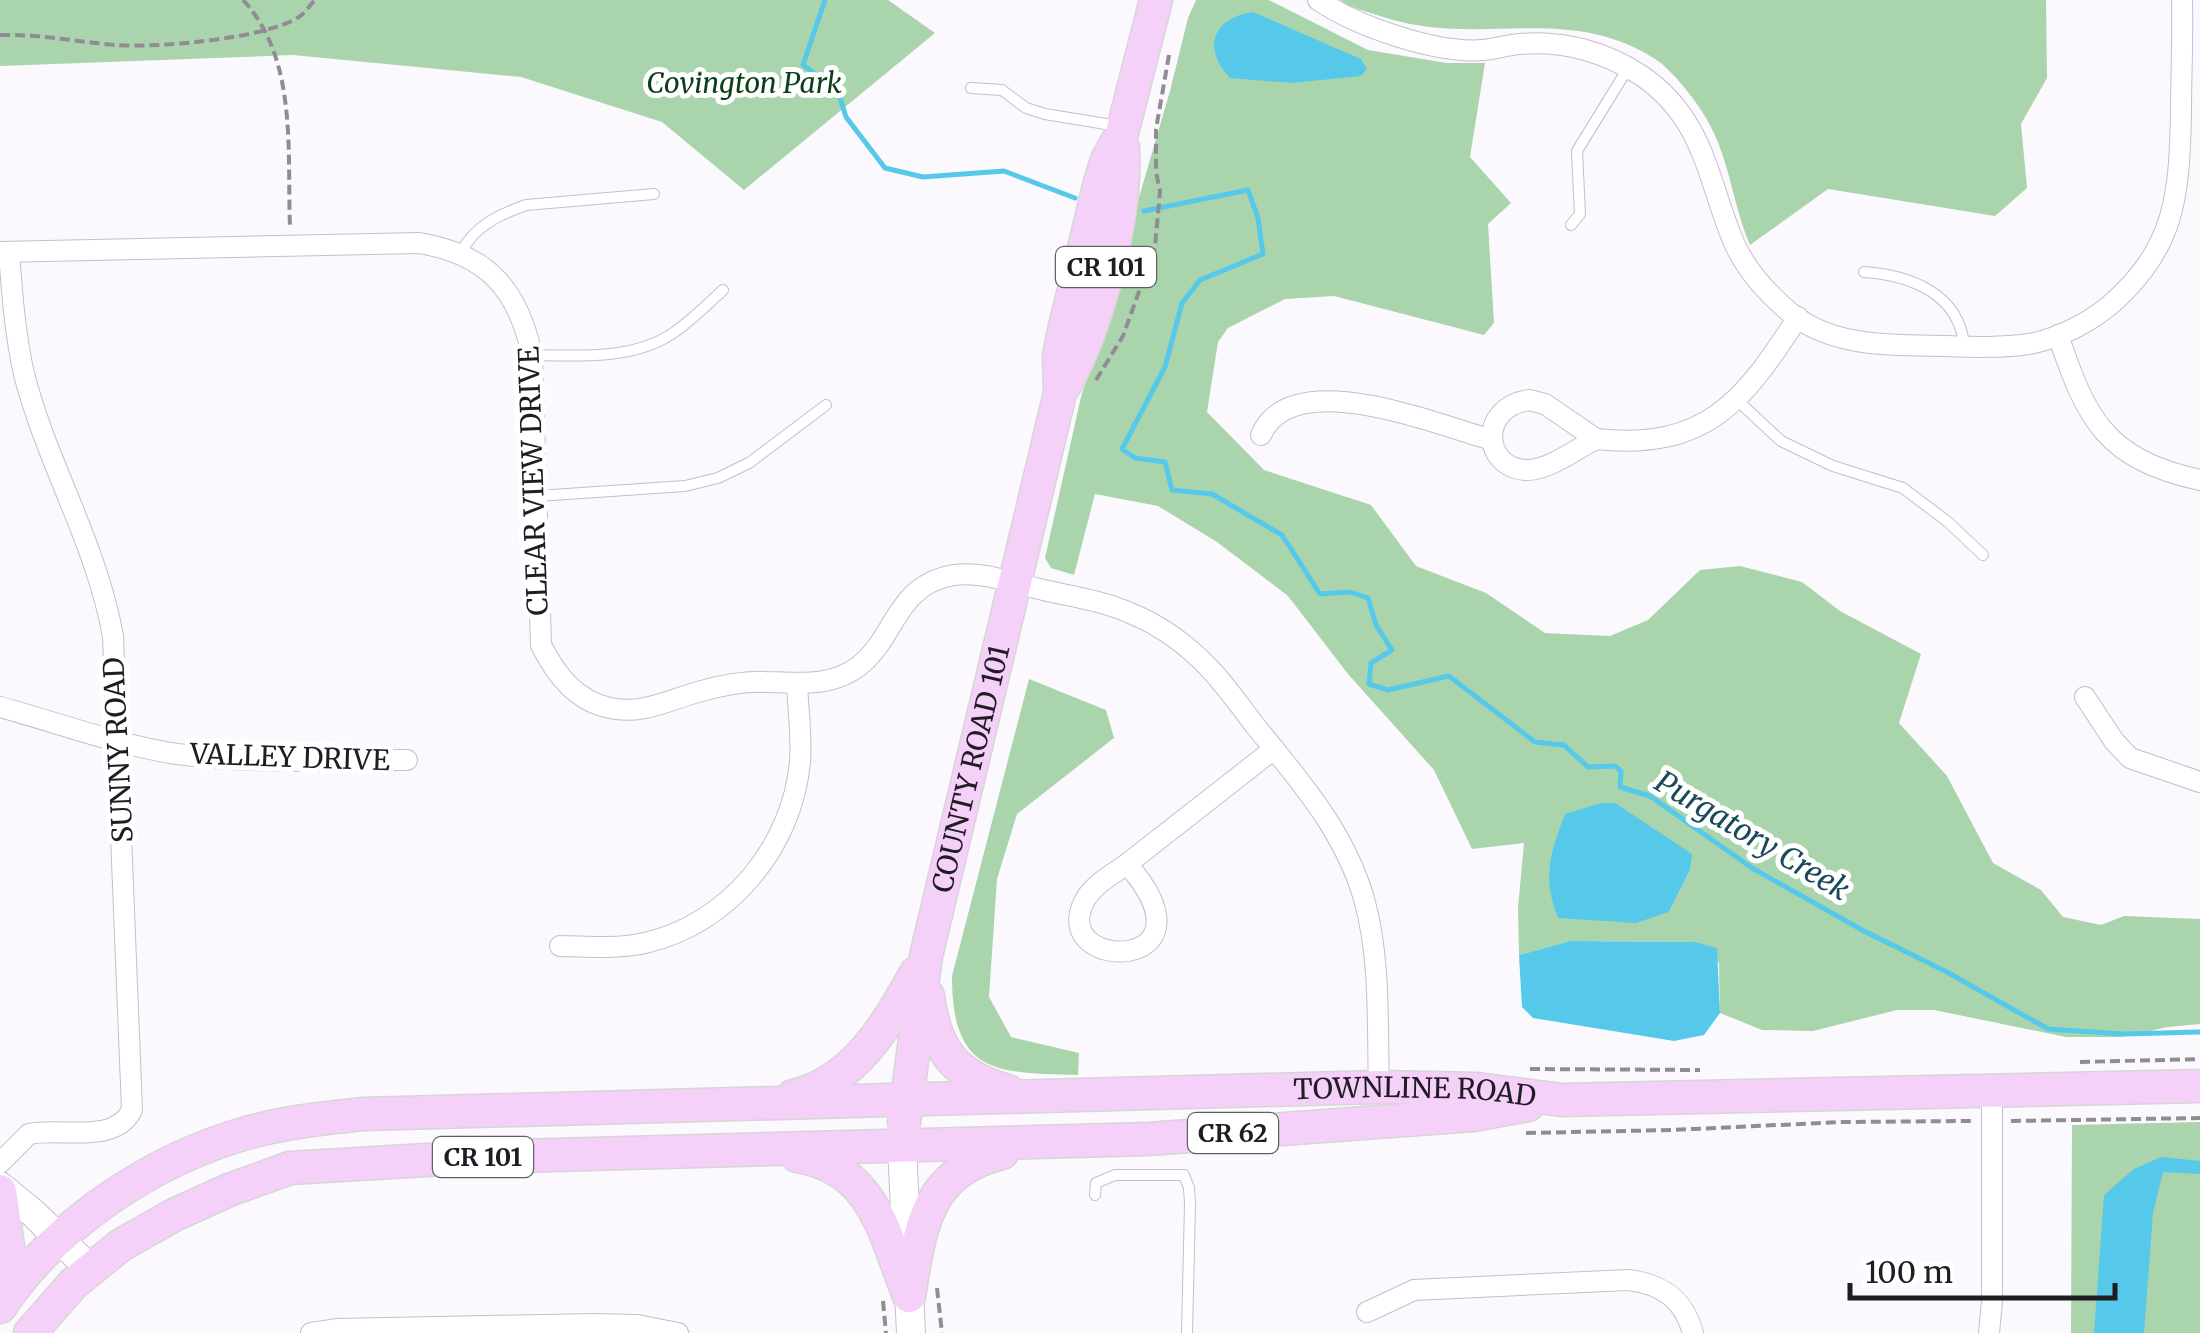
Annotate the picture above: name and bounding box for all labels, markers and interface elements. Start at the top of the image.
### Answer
park label: Covington Park [646,65,842,101]
road number: CR 101 [1056,247,1156,287]
street label: CLEAR VIEW DRIVE [510,346,556,616]
street label: COUNTY ROAD 101 [924,641,1017,896]
street label: SUNNY ROAD [95,656,141,844]
street label: VALLEY DRIVE [189,735,391,778]
water label: Purgatory Creek [1648,762,1857,908]
street label: TOWNLINE ROAD [1293,1069,1538,1114]
road number: CR 62 [1188,1113,1278,1153]
road number: CR 101 [433,1137,533,1177]
scale bar [1850,1238,2115,1300]
text: 100 m [1865,1253,1953,1291]

